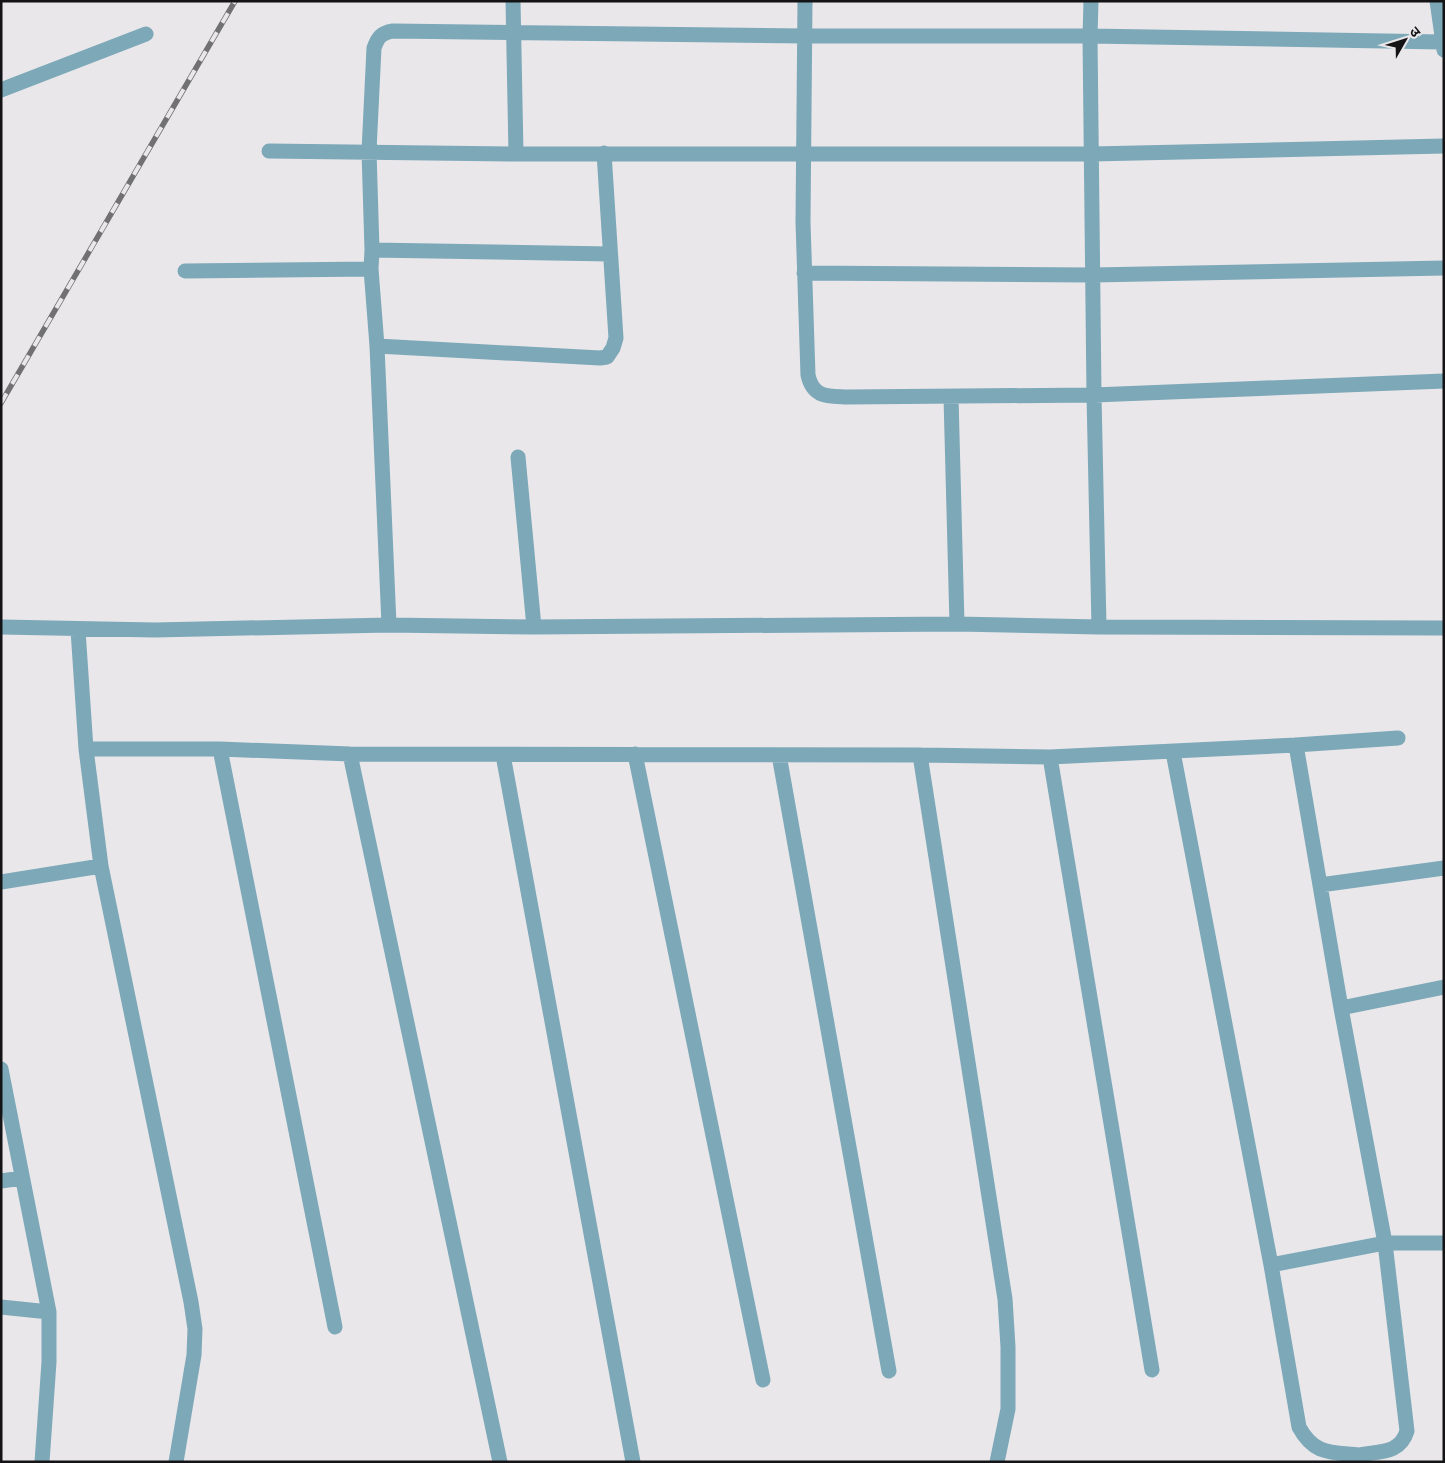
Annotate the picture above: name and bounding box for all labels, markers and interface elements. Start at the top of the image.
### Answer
north arrow [1380,15,1430,65]
text: उ [1406,22,1426,41]

